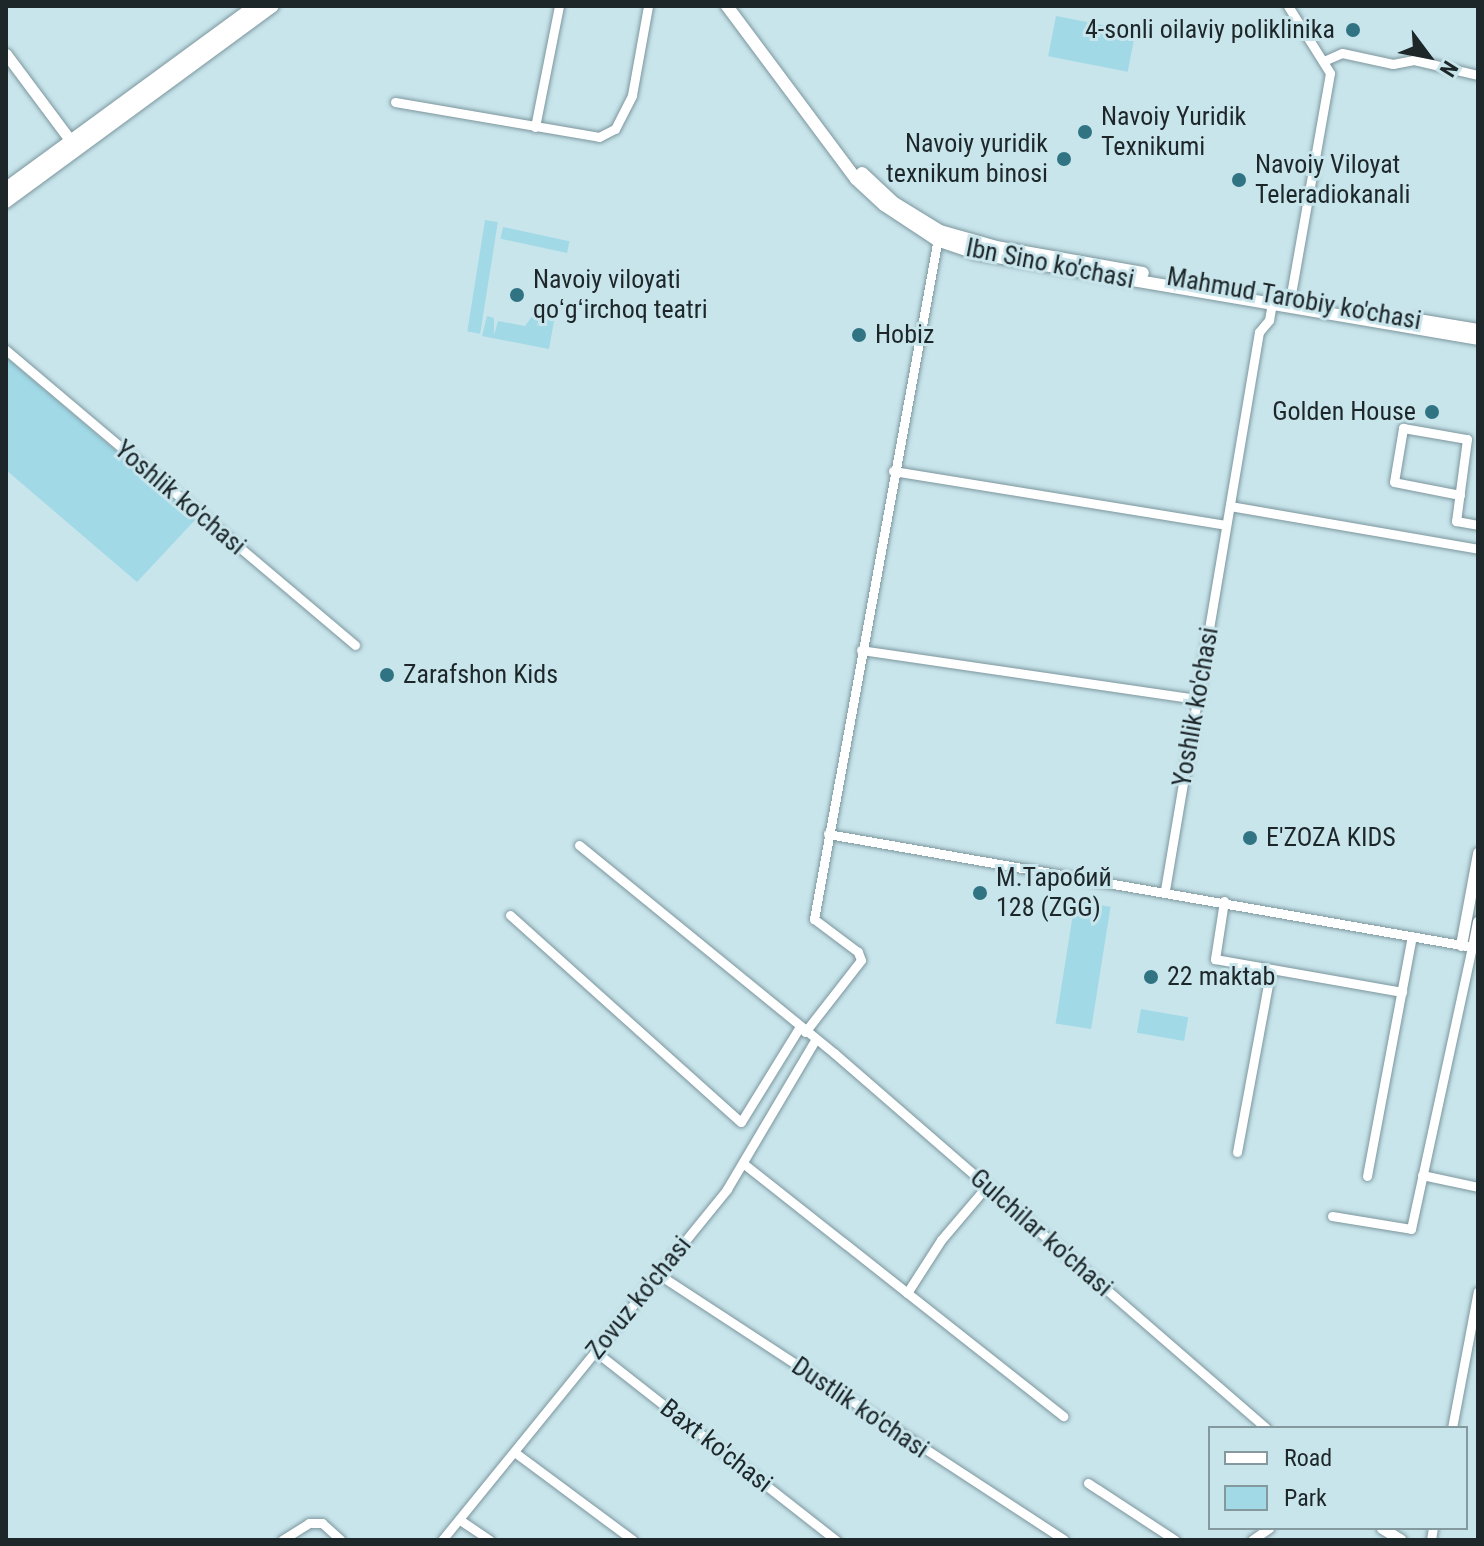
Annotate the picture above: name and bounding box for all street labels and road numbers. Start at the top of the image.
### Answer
street label: Ibn Sino ko'chasi [963,232,1137,296]
street label: Mahmud Tarobiy ko'chasi [1164,261,1424,337]
street label: Yoshlik ko'chasi [108,434,252,562]
street label: Yoshlik ko'chasi [1167,625,1225,789]
street label: Gulchilar ko'chasi [963,1163,1119,1303]
street label: Zovuz ko'chasi [580,1230,698,1366]
street label: Dustlik ko'chasi [786,1351,934,1465]
street label: Baxt ko'chasi [654,1393,778,1499]

